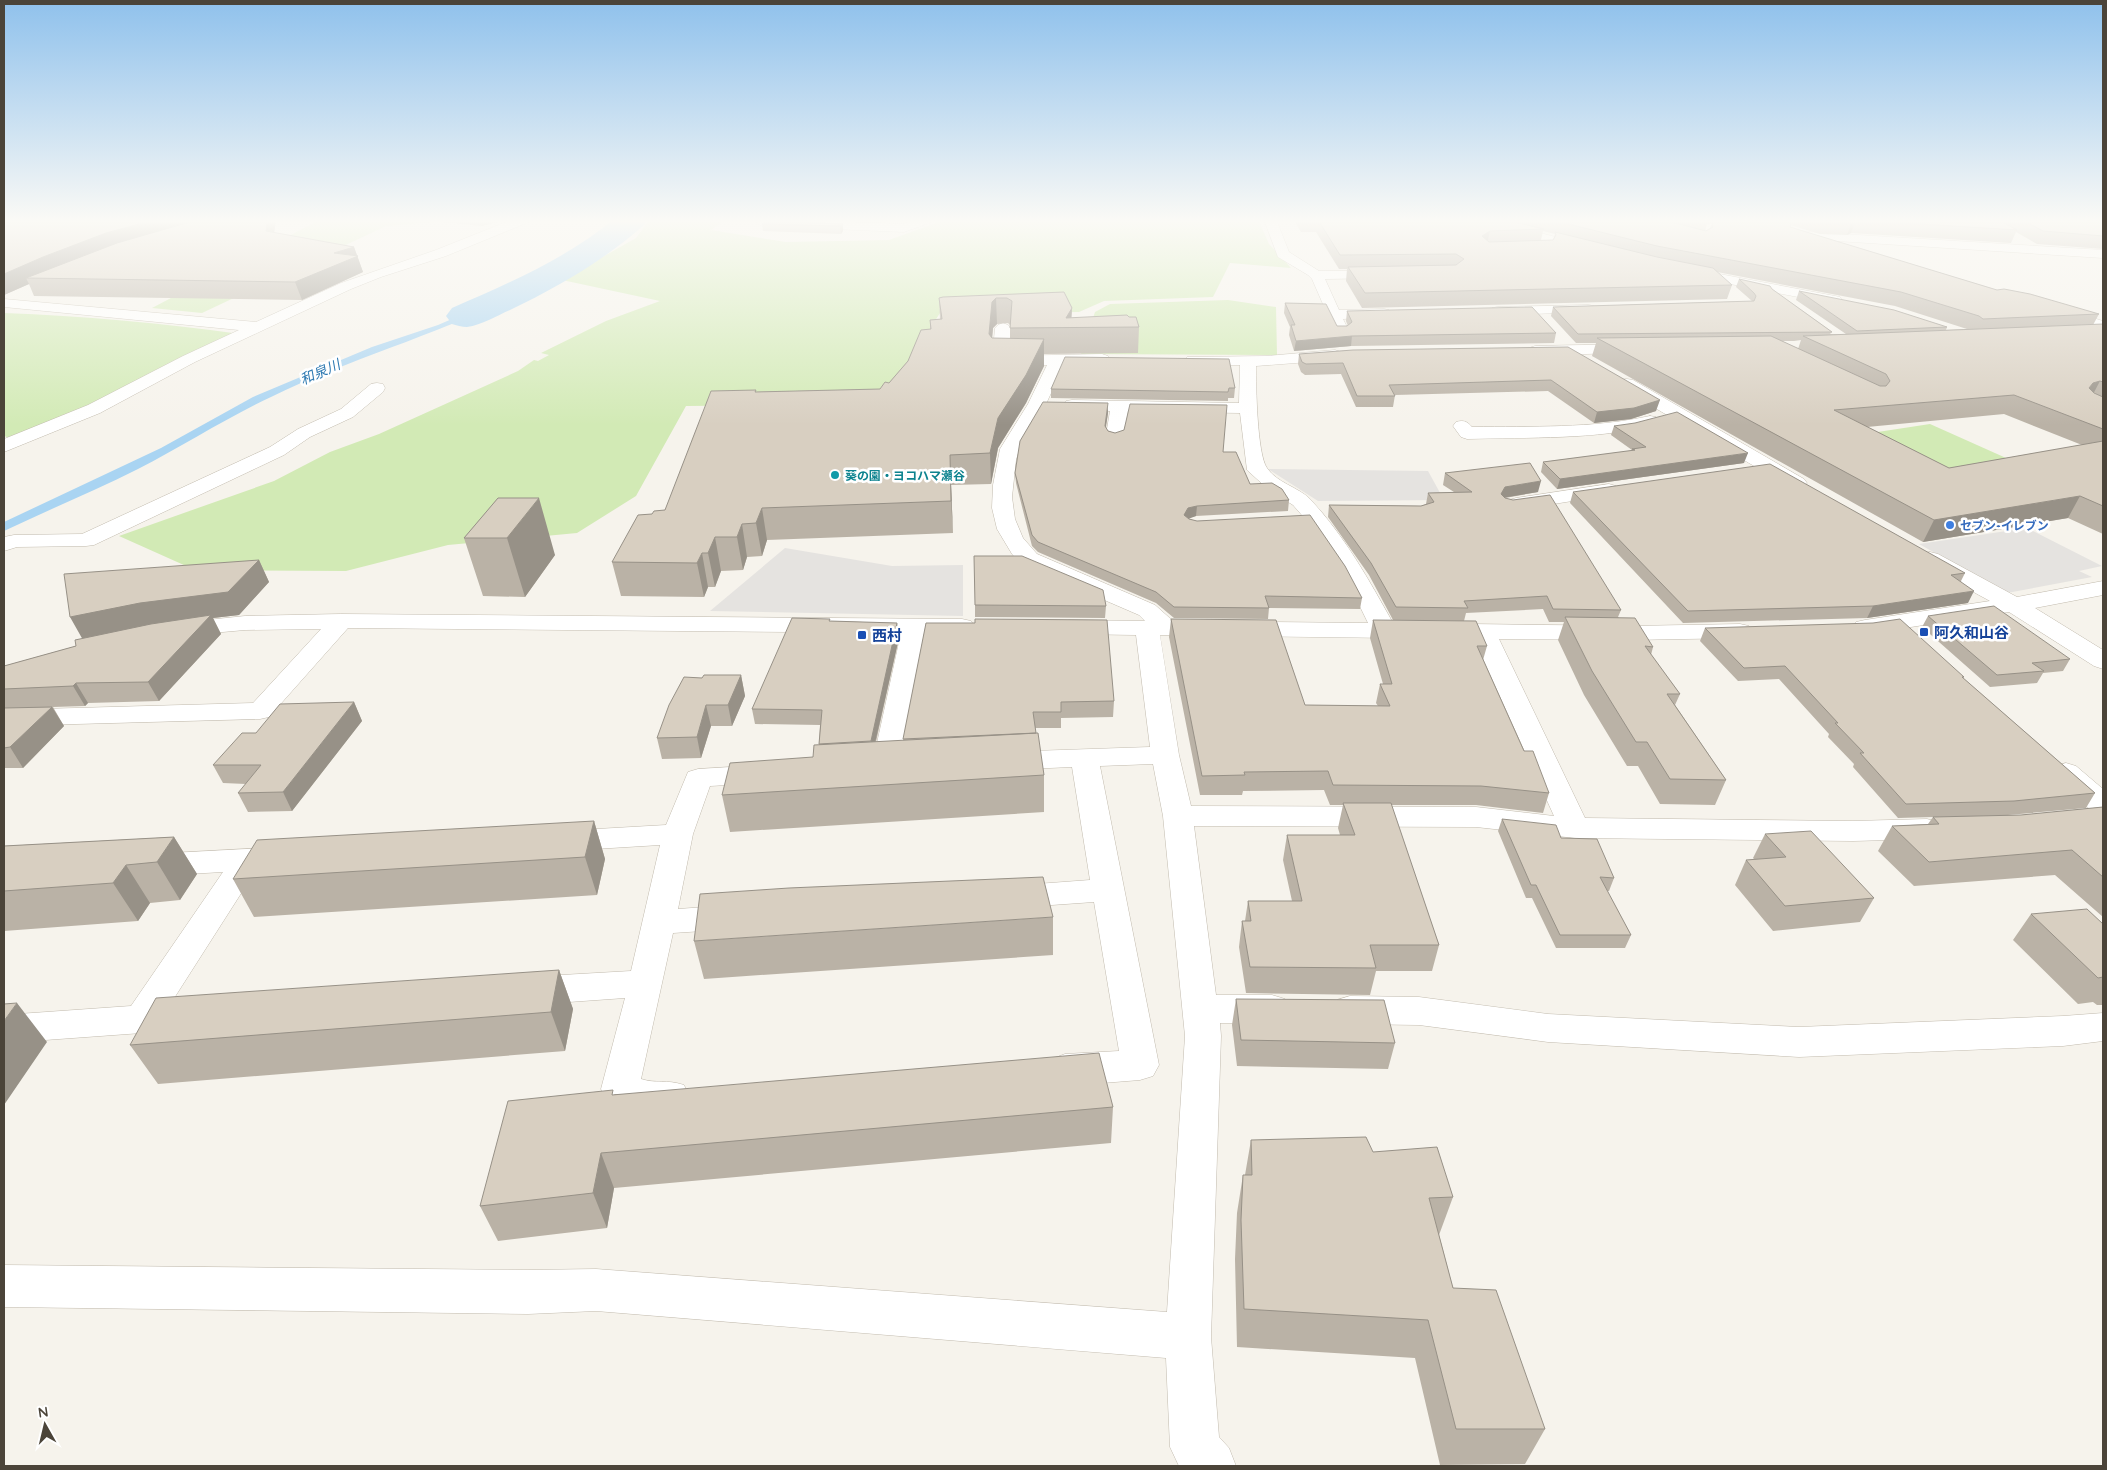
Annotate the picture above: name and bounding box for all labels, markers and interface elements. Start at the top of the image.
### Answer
water label: 和泉川 [297,354,345,389]
place label: 葵の園・ヨコハマ瀬谷 [845,468,965,483]
marker: 葵の園・ヨコハマ瀬谷 [829,469,841,481]
place label: セブン-イレブン [1960,518,2049,533]
marker: セブン-イレブン [1944,519,1956,531]
place label: 阿久和山谷 [1934,623,2009,642]
place label: 西村 [872,626,902,645]
marker: 阿久和山谷 [1918,626,1930,638]
marker: 西村 [856,629,868,641]
north arrow [20,1400,70,1450]
text: N [37,1402,50,1422]

